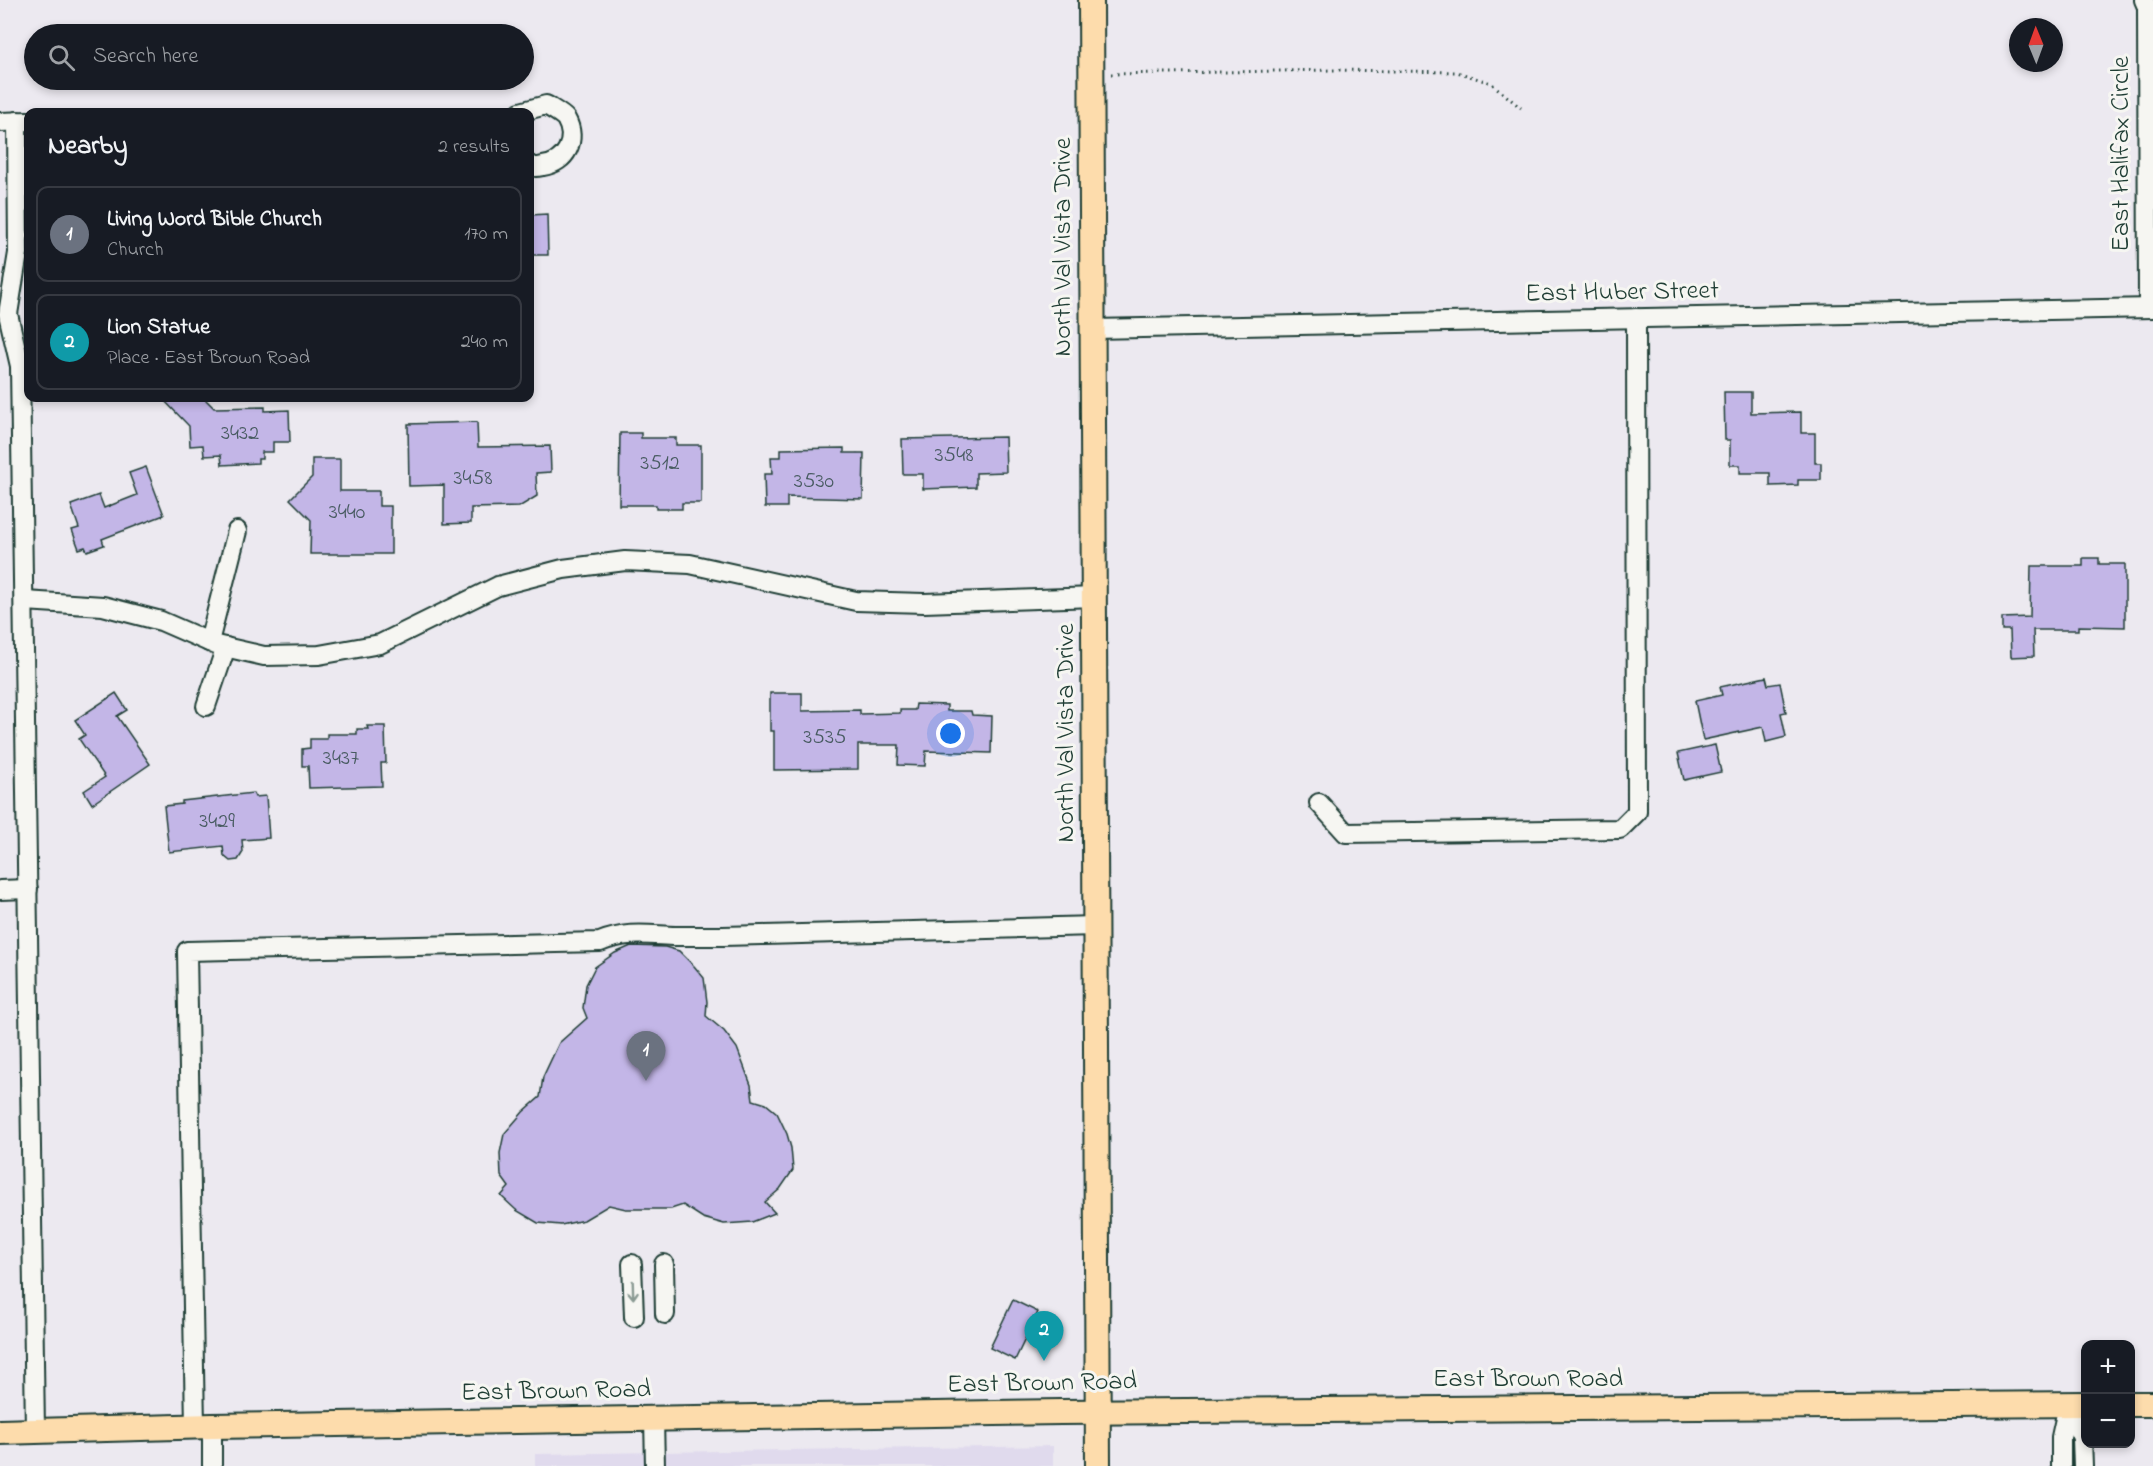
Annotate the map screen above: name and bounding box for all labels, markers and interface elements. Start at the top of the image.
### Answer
north arrow [2009,18,2063,72]
search box [24,24,534,90]
icon: search [45,41,78,74]
text: Search here [93,41,198,73]
street label: East Halifax Circle [2103,56,2141,252]
text: Nearby [48,128,127,166]
text: 2 results [438,133,510,162]
street label: North Val Vista Drive [1045,137,1083,356]
text: Living Word Bible Church [107,204,322,236]
text: 1 [66,220,73,249]
text: 170 m [464,220,508,249]
text: Church [107,236,163,265]
street label: East Huber Street [1525,272,1719,314]
text: Lion Statue [107,312,210,344]
text: 2 [65,328,74,357]
text: 240 m [461,328,508,357]
text: Place · East Brown Road [107,344,310,373]
house number: 3432 [221,418,259,450]
house number: 3548 [935,440,973,472]
house number: 3512 [640,448,680,480]
house number: 3458 [454,463,492,495]
house number: 3530 [794,466,834,498]
house number: 3440 [329,497,365,529]
street label: North Val Vista Drive [1048,623,1086,842]
your location [936,719,965,748]
house number: 3535 [803,722,847,754]
house number: 3437 [323,743,359,775]
house number: 3429 [199,806,235,838]
pin: 1 [626,1032,666,1081]
one-way arrow [627,1280,639,1300]
pin: 2 [1024,1312,1064,1361]
map controls [2081,1340,2135,1448]
button: + [2081,1340,2135,1394]
street label: East Brown Road [1433,1361,1624,1399]
street label: East Brown Road [947,1363,1138,1405]
street label: East Brown Road [461,1371,652,1413]
button: − [2081,1394,2135,1448]

